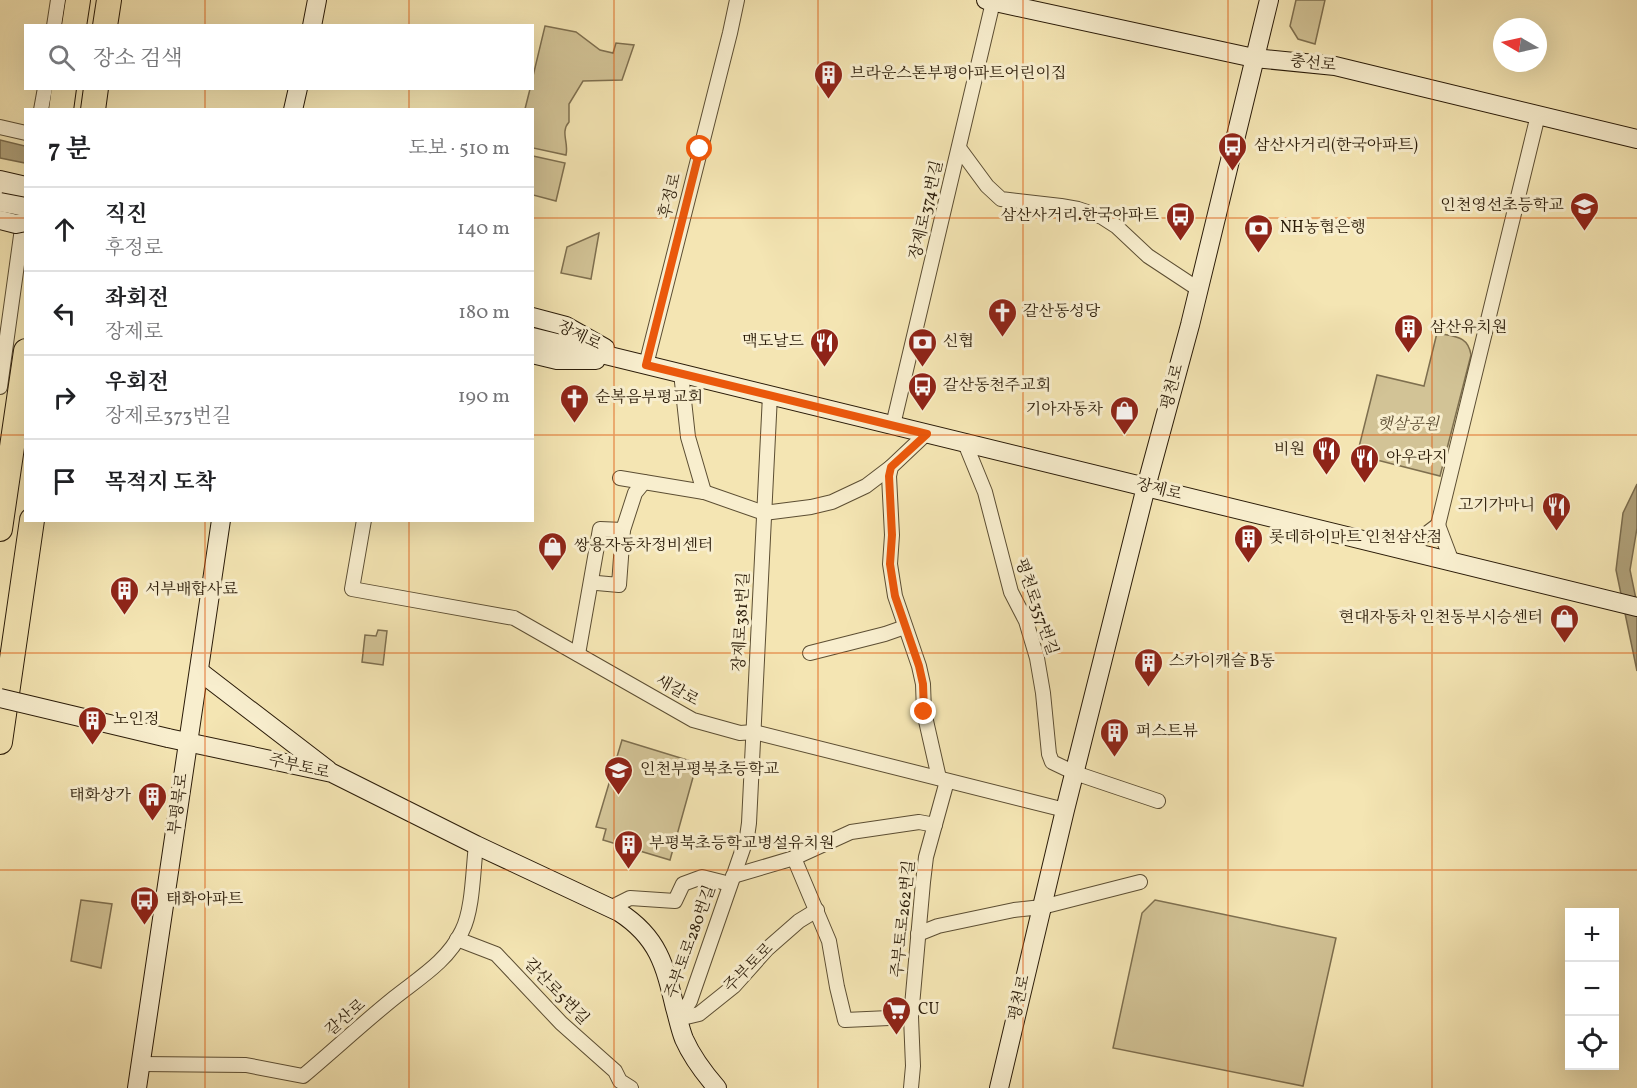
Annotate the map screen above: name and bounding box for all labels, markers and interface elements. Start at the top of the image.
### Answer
north arrow [1493,18,1547,72]
search box [24,24,534,90]
icon: search [45,41,78,74]
text: 장소 검색 [93,44,182,75]
street label: 충선로 [1289,51,1338,77]
building icon: 브라운스톤부평아파트어린이집 [813,58,845,100]
place label: 브라운스톤부평아파트어린이집 [850,63,1066,85]
bus stop icon: 삼산사거리(한국아파트) [1217,130,1249,172]
text: 7 분 [48,132,91,168]
text: 도보 · 510 m [408,135,510,163]
route start [686,135,712,161]
place label: 삼산사거리(한국아파트) [1254,135,1418,157]
street label: 장제로374번길 [905,158,949,262]
street label: 후정로 [655,170,687,221]
school or university icon: 인천영선초등학교 [1569,190,1601,232]
place label: 인천영선초등학교 [1440,195,1564,217]
text: 직진 [105,200,148,231]
bus stop icon: 삼산사거리.한국아파트 [1164,200,1196,242]
place label: 삼산사거리.한국아파트 [1001,205,1160,227]
bank icon: NH농협은행 [1243,212,1275,254]
icon: ahead [48,213,81,246]
text: 140 m [457,215,510,243]
place label: NH농협은행 [1280,217,1366,239]
text: 후정로 [105,235,163,263]
text: 좌회전 [105,284,169,315]
church icon: 갈산동성당 [986,296,1018,338]
icon: left [48,297,81,330]
text: 180 m [458,299,510,327]
place label: 갈산동성당 [1023,301,1101,323]
building icon: 삼산유치원 [1393,312,1425,354]
street label: 장제로 [553,316,605,356]
place label: 삼산유치원 [1430,317,1507,339]
text: 장제로 [105,319,163,347]
restaurant icon: 맥도날드 [809,326,841,368]
bank icon: 신협 [906,326,938,368]
place label: 맥도날드 [742,331,805,353]
place label: 신협 [943,331,974,353]
street label: 평천로 [1156,361,1190,412]
text: 우회전 [105,368,169,399]
bus stop icon: 갈산동천주교회 [906,370,938,412]
place label: 갈산동천주교회 [943,375,1051,397]
icon: right [48,381,81,414]
church icon: 순복음부평교회 [558,382,590,424]
text: 190 m [458,383,510,411]
place label: 순복음부평교회 [595,387,703,409]
shop icon: 기아자동차 [1108,394,1140,436]
place label: 기아자동차 [1026,399,1104,421]
text: 장제로373번길 [105,403,231,431]
park label: 햇살공원 [1377,414,1440,436]
restaurant icon: 비원 [1310,434,1342,476]
place label: 비원 [1274,439,1305,461]
restaurant icon: 아우라지 [1349,442,1381,484]
place label: 아우라지 [1386,447,1448,469]
icon: arrive [48,465,81,498]
text: 목적지 도착 [105,468,216,499]
street label: 장제로 [1134,474,1185,506]
restaurant icon: 고기가마니 [1540,490,1572,532]
place label: 고기가마니 [1458,495,1535,517]
building icon: 롯데하이마트 인천삼산점 [1232,522,1264,564]
place label: 롯데하이마트 인천삼산점 [1269,527,1442,549]
shop icon: 쌍용자동차정비센터 [537,530,569,572]
place label: 쌍용자동차정비센터 [574,535,713,557]
street label: 평천로357번길 [1009,556,1063,658]
street label: 장제로381번길 [728,572,756,672]
building icon: 서부배합사료 [108,574,140,616]
place label: 서부배합사료 [145,579,238,601]
shop icon: 현대자동차 인천동부시승센터 [1548,602,1580,644]
place label: 현대자동차 인천동부시승센터 [1339,607,1543,629]
building icon: 스카이캐슬 B동 [1132,646,1164,688]
place label: 스카이캐슬 B동 [1169,651,1275,673]
street label: 새갈로 [651,670,703,712]
route end [910,698,936,724]
building icon: 노인정 [76,704,108,746]
place label: 노인정 [113,709,159,731]
building icon: 퍼스트뷰 [1099,716,1131,758]
place label: 퍼스트뷰 [1136,721,1198,743]
street label: 주부토로 [266,749,332,785]
school or university icon: 인천부평북초등학교 [603,754,635,796]
place label: 인천부평북초등학교 [640,759,779,781]
street label: 부평북로 [164,771,194,836]
building icon: 태화상가 [136,780,168,822]
place label: 태화상가 [69,785,132,807]
building icon: 부평북초등학교병설유치원 [612,828,644,870]
place label: 부평북초등학교병설유치원 [649,833,834,855]
street label: 주부토로262번길 [887,859,921,979]
street label: 주부토로280번길 [660,882,722,1002]
bus stop icon: 태화아파트 [129,884,161,926]
place label: 태화아파트 [166,889,244,911]
map controls [1565,908,1619,1070]
button: + [1565,908,1619,962]
street label: 주부토로 [719,938,779,998]
street label: 갈산로5번길 [519,954,593,1030]
button: − [1565,962,1619,1016]
street label: 평천로 [1004,972,1036,1023]
street label: 갈산로 [321,994,371,1042]
supermarket icon: CU [881,994,913,1036]
place label: CU [918,999,939,1021]
button: locate [1565,1016,1619,1070]

